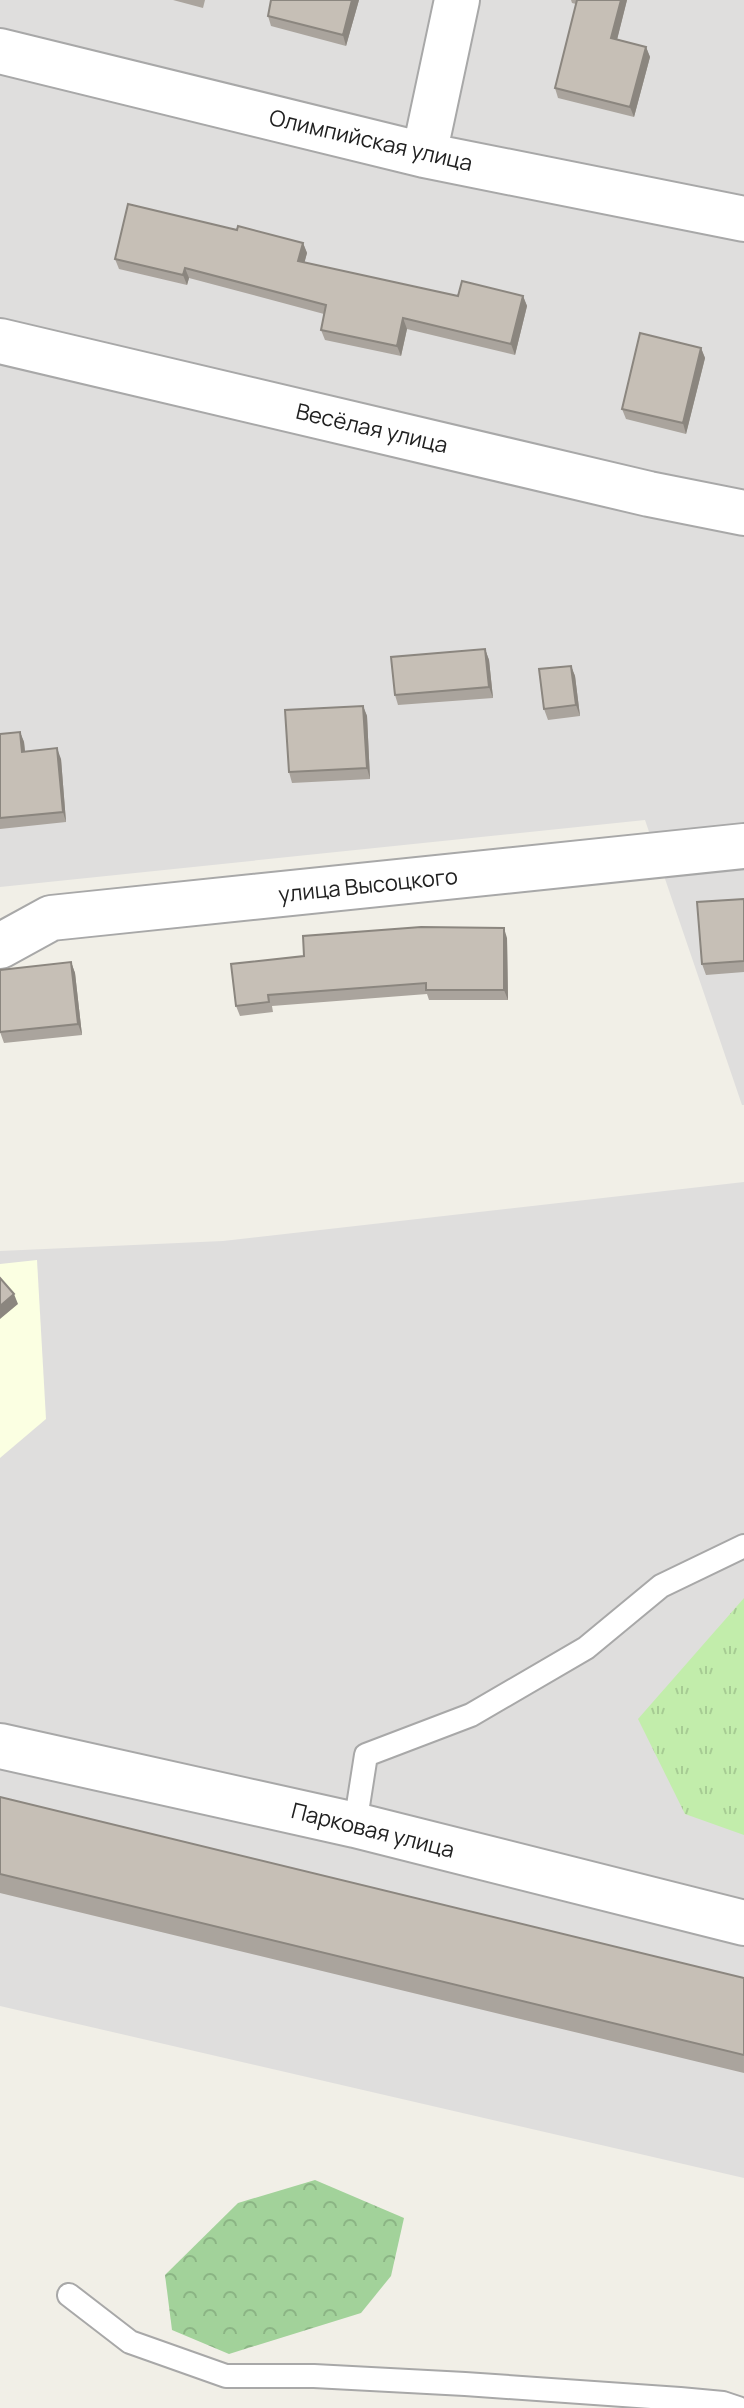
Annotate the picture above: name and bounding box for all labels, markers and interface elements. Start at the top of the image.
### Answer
street label: Олимпийская улица [266,102,476,178]
street label: Весёлая улица [293,396,451,460]
street label: улица Высоцкого [277,861,459,909]
street label: Парковая улица [288,1795,458,1865]

